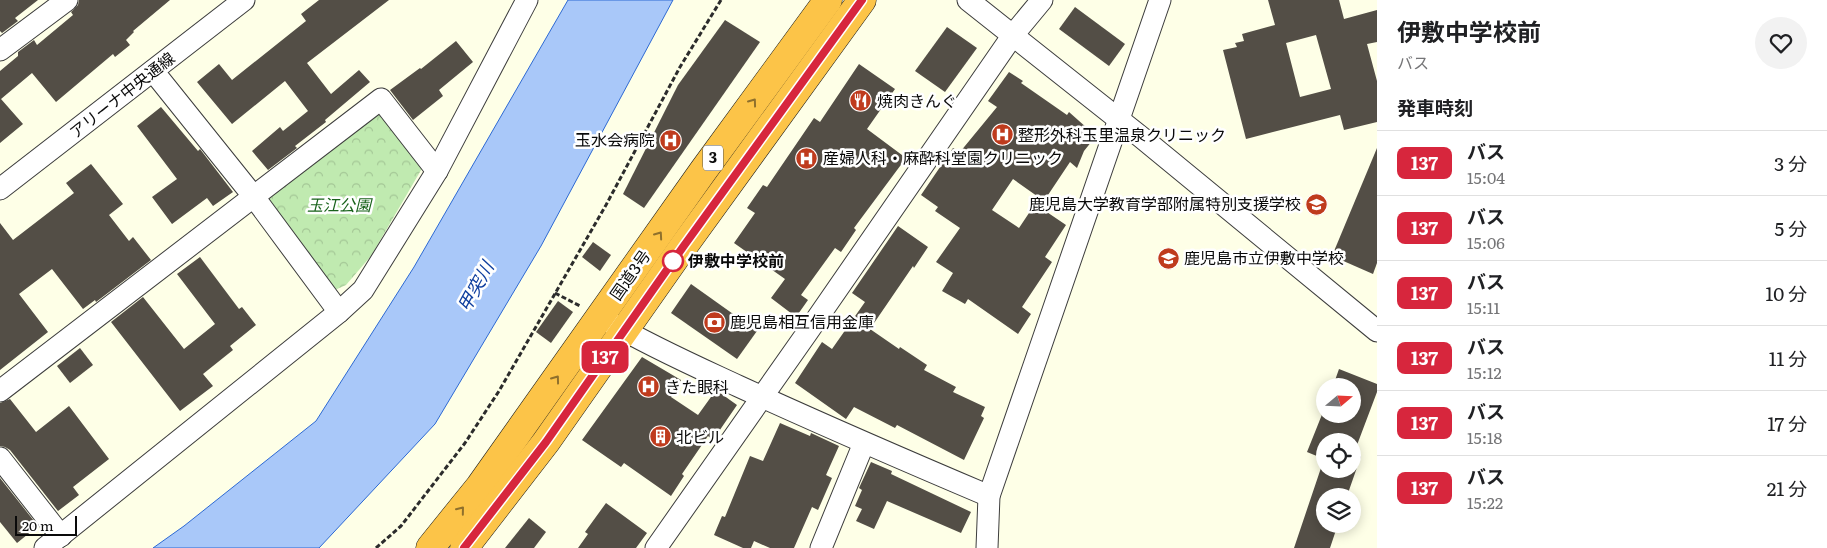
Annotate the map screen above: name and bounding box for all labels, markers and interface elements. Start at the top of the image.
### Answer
text: 伊敷中学校前 [1397,13,1541,48]
button: heart [1755,17,1807,69]
street label: アリーナ中央通線 [64,45,179,143]
text: バス [1397,50,1429,74]
place label: 焼肉きんぐ [877,88,957,112]
restaurant icon: 焼肉きんぐ [849,89,873,113]
text: 発車時刻 [1397,93,1473,121]
one-way arrow [747,99,757,108]
place label: 整形外科玉里温泉クリニック [1018,122,1226,146]
hospital icon: 整形外科玉里温泉クリニック [990,123,1014,147]
place label: 玉水会病院 [575,127,655,151]
hospital icon: 玉水会病院 [659,128,683,152]
text: バス [1467,137,1505,165]
place label: 産婦人科・麻酔科堂園クリニック [823,145,1063,169]
road number: 3 [703,146,723,170]
hospital icon: 産婦人科・麻酔科堂園クリニック [795,146,819,170]
text: 137 [1411,149,1438,176]
text: 3 分 [1774,149,1807,177]
text: 15:04 [1467,165,1505,189]
place label: 鹿児島大学教育学部附属特別支援学校 [1029,191,1301,215]
park label: 玉江公園 [307,192,373,216]
school or university icon: 鹿児島大学教育学部附属特別支援学校 [1305,192,1329,216]
text: バス [1467,202,1505,230]
text: 137 [1411,214,1438,241]
text: 5 分 [1775,214,1807,242]
text: 15:06 [1467,230,1505,254]
one-way arrow [653,231,662,240]
street label: 国道3号 [603,244,655,305]
place label: 鹿児島市立伊敷中学校 [1184,245,1344,269]
school or university icon: 鹿児島市立伊敷中学校 [1156,246,1180,270]
place label: 伊敷中学校前 [687,248,784,272]
marker: 伊敷中学校前 [662,250,684,272]
water label: 甲突川 [450,254,501,316]
text: バス [1467,267,1505,295]
text: 137 [1411,279,1438,306]
text: 10 分 [1765,279,1807,307]
text: 15:11 [1467,295,1500,319]
place label: 鹿児島相互信用金庫 [730,309,874,333]
bank icon: 鹿児島相互信用金庫 [702,310,726,334]
text: バス [1467,332,1505,360]
line badge: 137 [576,341,634,373]
text: 137 [592,343,618,370]
text: 137 [1411,344,1438,371]
text: 11 分 [1769,344,1807,372]
text: 15:12 [1467,360,1502,384]
place label: きた眼科 [665,374,729,398]
hospital icon: きた眼科 [637,375,661,399]
one-way arrow [551,376,559,385]
north arrow [1316,378,1361,422]
map controls [1316,378,1361,533]
text: バス [1467,397,1505,425]
text: 137 [1411,409,1438,436]
text: 17 分 [1767,409,1807,437]
place label: 北ビル [676,424,724,448]
building icon: 北ビル [648,425,672,449]
text: 15:18 [1467,425,1502,449]
button: locate [1316,433,1361,478]
text: バス [1467,462,1505,490]
text: 137 [1411,474,1438,501]
text: 21 分 [1767,474,1807,502]
button: layers [1316,488,1361,533]
text: 15:22 [1467,490,1503,514]
one-way arrow [455,507,464,516]
scale bar [15,513,78,536]
text: 20 m [22,515,54,535]

